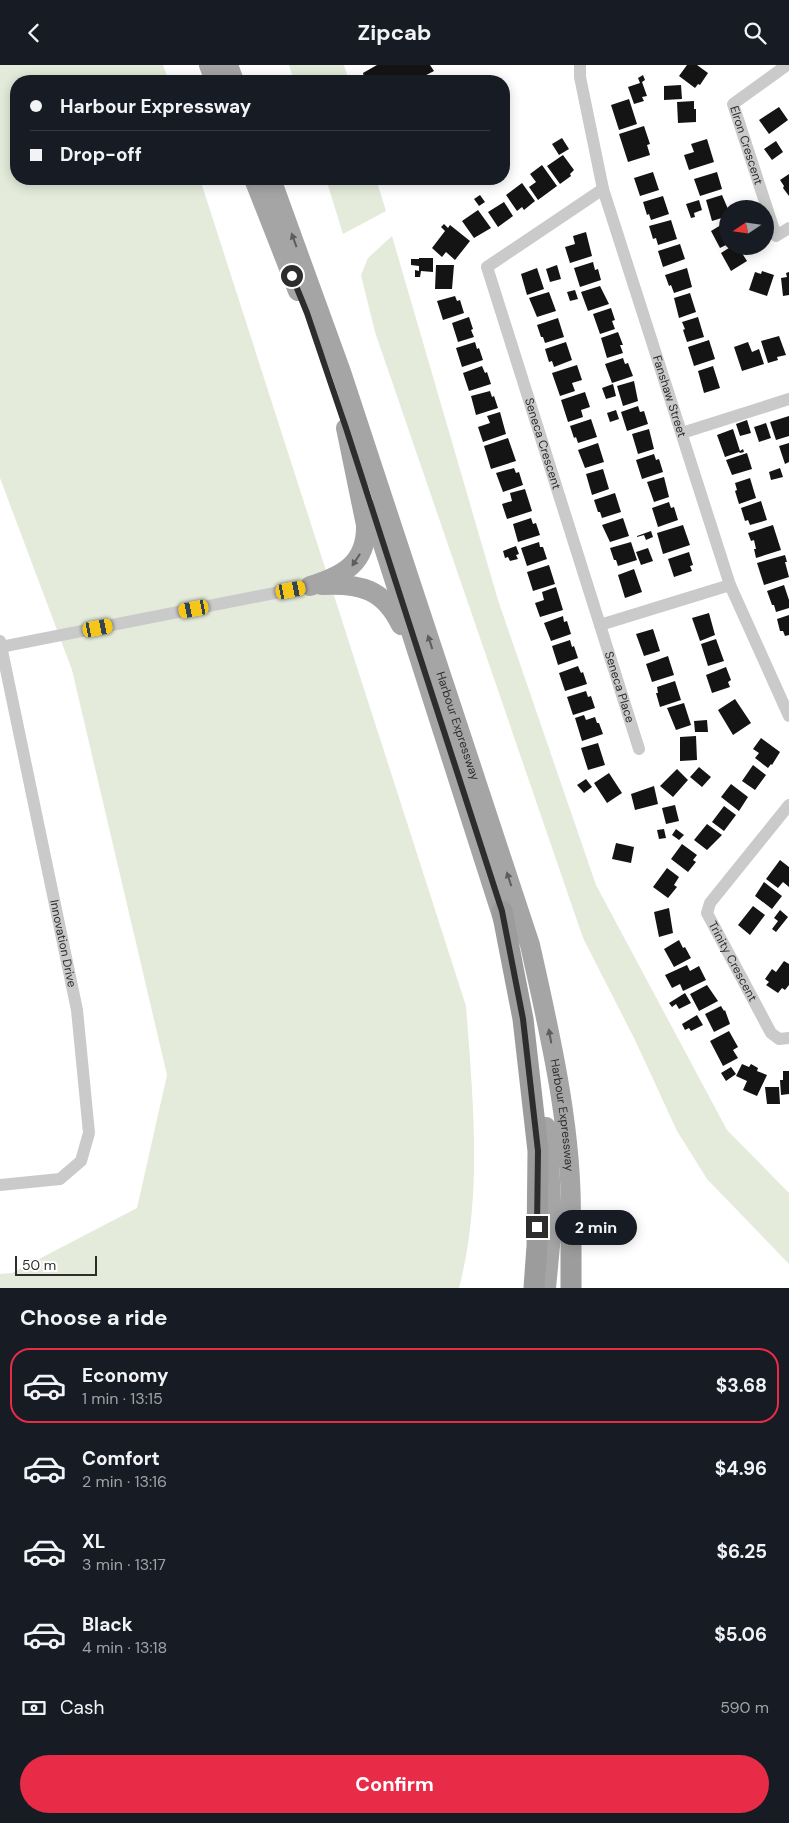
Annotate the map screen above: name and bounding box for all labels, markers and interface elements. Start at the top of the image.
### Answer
text: Zipcab [358,18,431,47]
icon: back [20,19,48,47]
icon: search [741,19,769,47]
text: Harbour Expressway [60,94,251,119]
street label: Elron Crescent [726,104,767,187]
text: Drop-off [60,142,142,167]
north arrow [719,200,774,255]
map controls [719,200,774,255]
one-way arrow [290,232,297,247]
route start [281,265,303,287]
street label: Fanshaw Street [649,353,690,440]
street label: Seneca Crescent [521,396,565,492]
one-way arrow [352,553,361,566]
car [274,580,307,600]
car [177,599,210,619]
car [81,618,114,638]
one-way arrow [426,634,434,649]
street label: Seneca Place [601,649,638,725]
street label: Harbour Expressway [432,670,483,783]
one-way arrow [504,872,512,887]
street label: Innovation Drive [46,898,80,989]
street label: Trinity Crescent [705,918,761,1004]
one-way arrow [545,1028,553,1044]
street label: Harbour Expressway [547,1058,578,1172]
callout: 2 min [554,1209,637,1245]
route end [526,1216,548,1238]
text: 2 min [575,1217,617,1238]
scale bar [15,1253,98,1276]
text: 50 m [22,1256,56,1274]
text: Choose a ride [20,1303,168,1332]
icon: car [22,1363,67,1408]
text: Economy [82,1363,169,1388]
text: $3.68 [716,1373,767,1398]
text: 1 min · 13:15 [82,1388,163,1409]
icon: car [22,1446,67,1491]
text: Comfort [82,1446,160,1471]
text: $4.96 [715,1456,767,1481]
text: 2 min · 13:16 [82,1471,167,1492]
icon: car [22,1529,67,1574]
text: XL [82,1529,105,1554]
text: $6.25 [717,1539,767,1564]
text: 3 min · 13:17 [82,1554,166,1575]
icon: car [22,1612,67,1657]
text: Black [82,1612,133,1637]
text: $5.06 [714,1622,767,1647]
text: 4 min · 13:18 [82,1637,167,1658]
icon: cash [20,1694,48,1722]
text: Cash [60,1695,104,1720]
text: 590 m [720,1697,769,1718]
button: Confirm [20,1755,769,1813]

